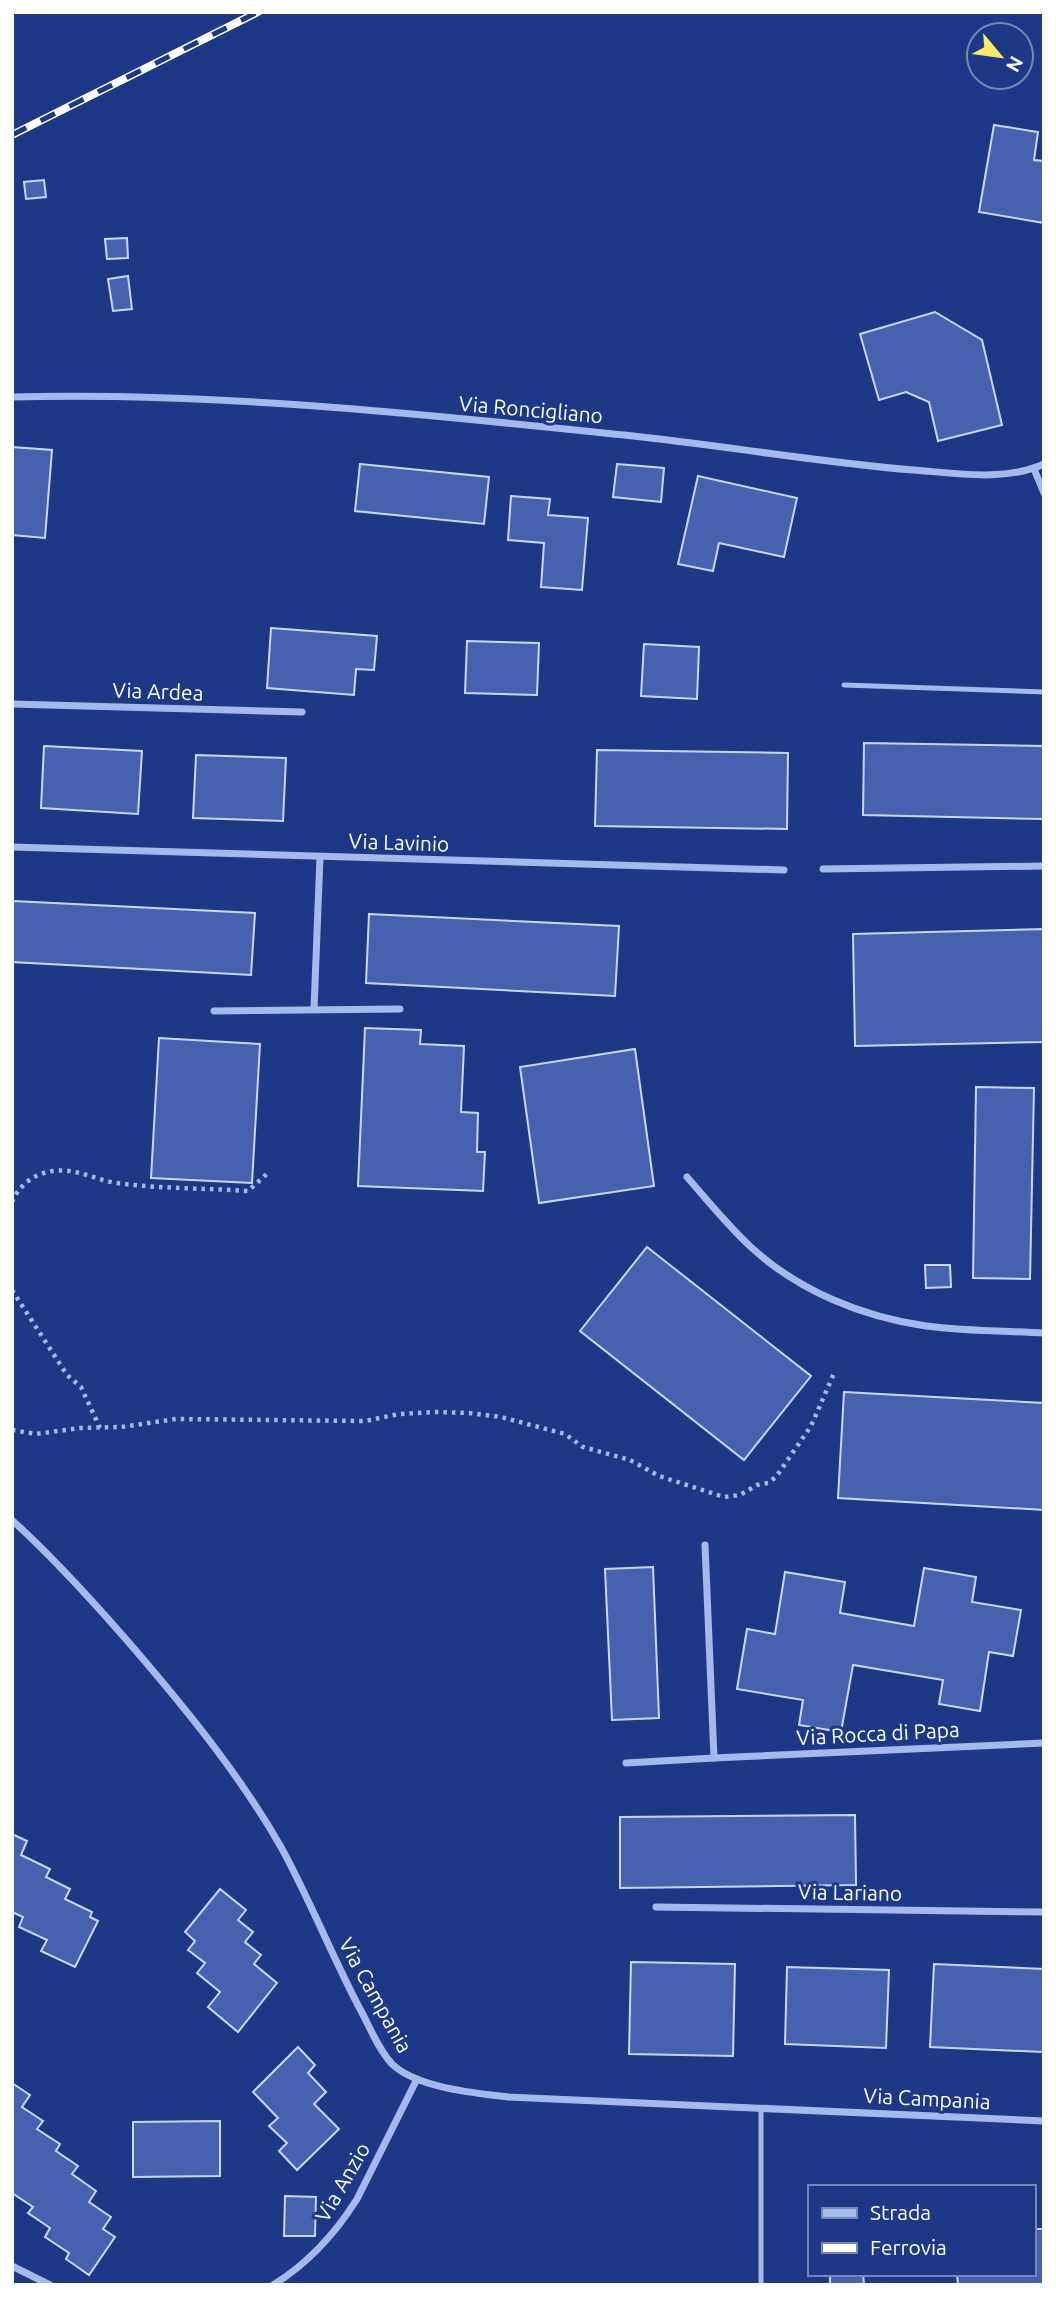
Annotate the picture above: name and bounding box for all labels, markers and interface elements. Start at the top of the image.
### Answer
north arrow [965,21,1035,91]
text: N [1002,53,1028,76]
street label: Via Roncigliano [458,391,604,427]
street label: Via Ardea [112,677,204,705]
street label: Via Lavinio [348,828,450,856]
street label: Via Rocca di Papa [796,1717,960,1749]
street label: Via Lariano [798,1879,902,1905]
street label: Via Campania [335,1933,417,2057]
street label: Via Campania [863,2083,991,2113]
street label: Via Anzio [310,2138,374,2226]
legend [808,2185,1035,2276]
text: Strada [870,2200,931,2224]
text: Ferrovia [870,2235,947,2259]

